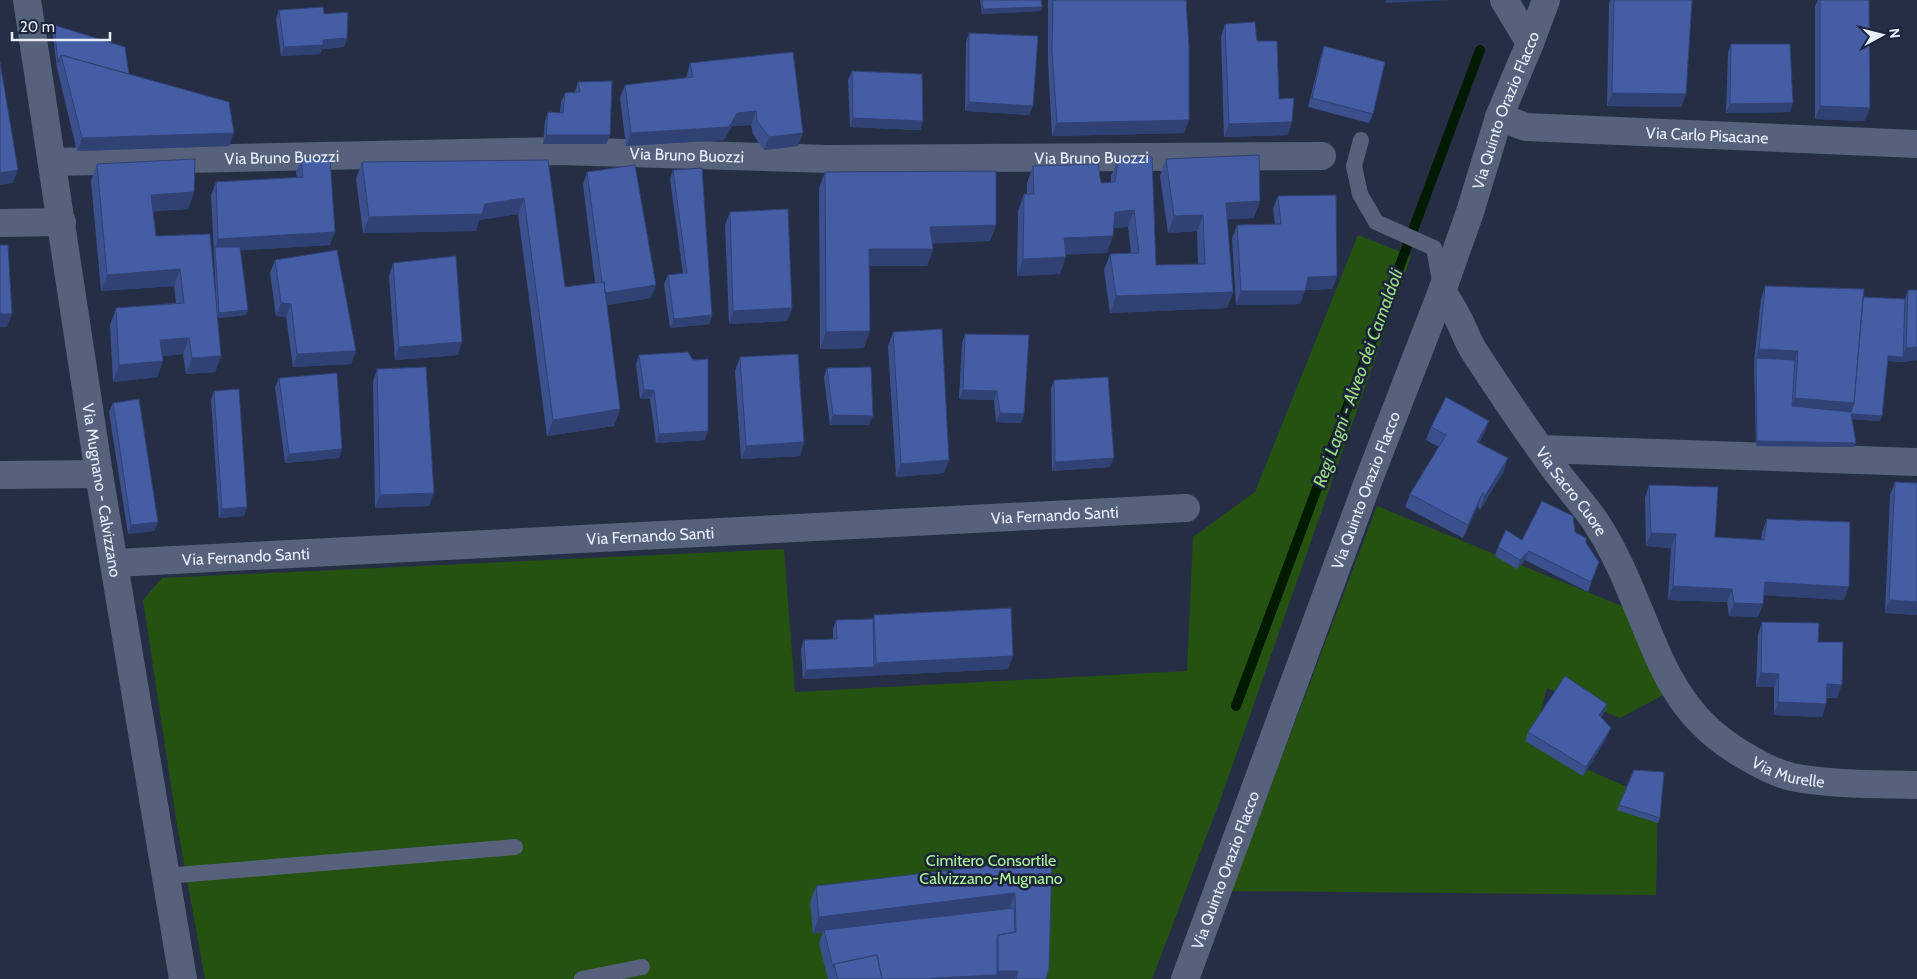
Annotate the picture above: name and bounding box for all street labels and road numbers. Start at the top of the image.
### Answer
street label: Via Quinto Orazio Flacco [1468,29,1544,192]
street label: Via Carlo Pisacane [1645,123,1769,148]
street label: Via Bruno Buozzi [629,144,744,166]
street label: Via Bruno Buozzi [225,147,339,168]
street label: Via Bruno Buozzi [1034,148,1149,168]
street label: Via Mugnano - Calvizzano [78,402,125,579]
street label: Via Quinto Orazio Flacco [1328,409,1404,572]
street label: Via Sacro Cuore [1532,443,1611,539]
street label: Via Fernando Santi [991,502,1119,528]
street label: Via Fernando Santi [586,523,715,549]
street label: Via Fernando Santi [182,544,310,570]
street label: Via Murelle [1748,753,1825,792]
street label: Via Quinto Orazio Flacco [1188,788,1263,952]

